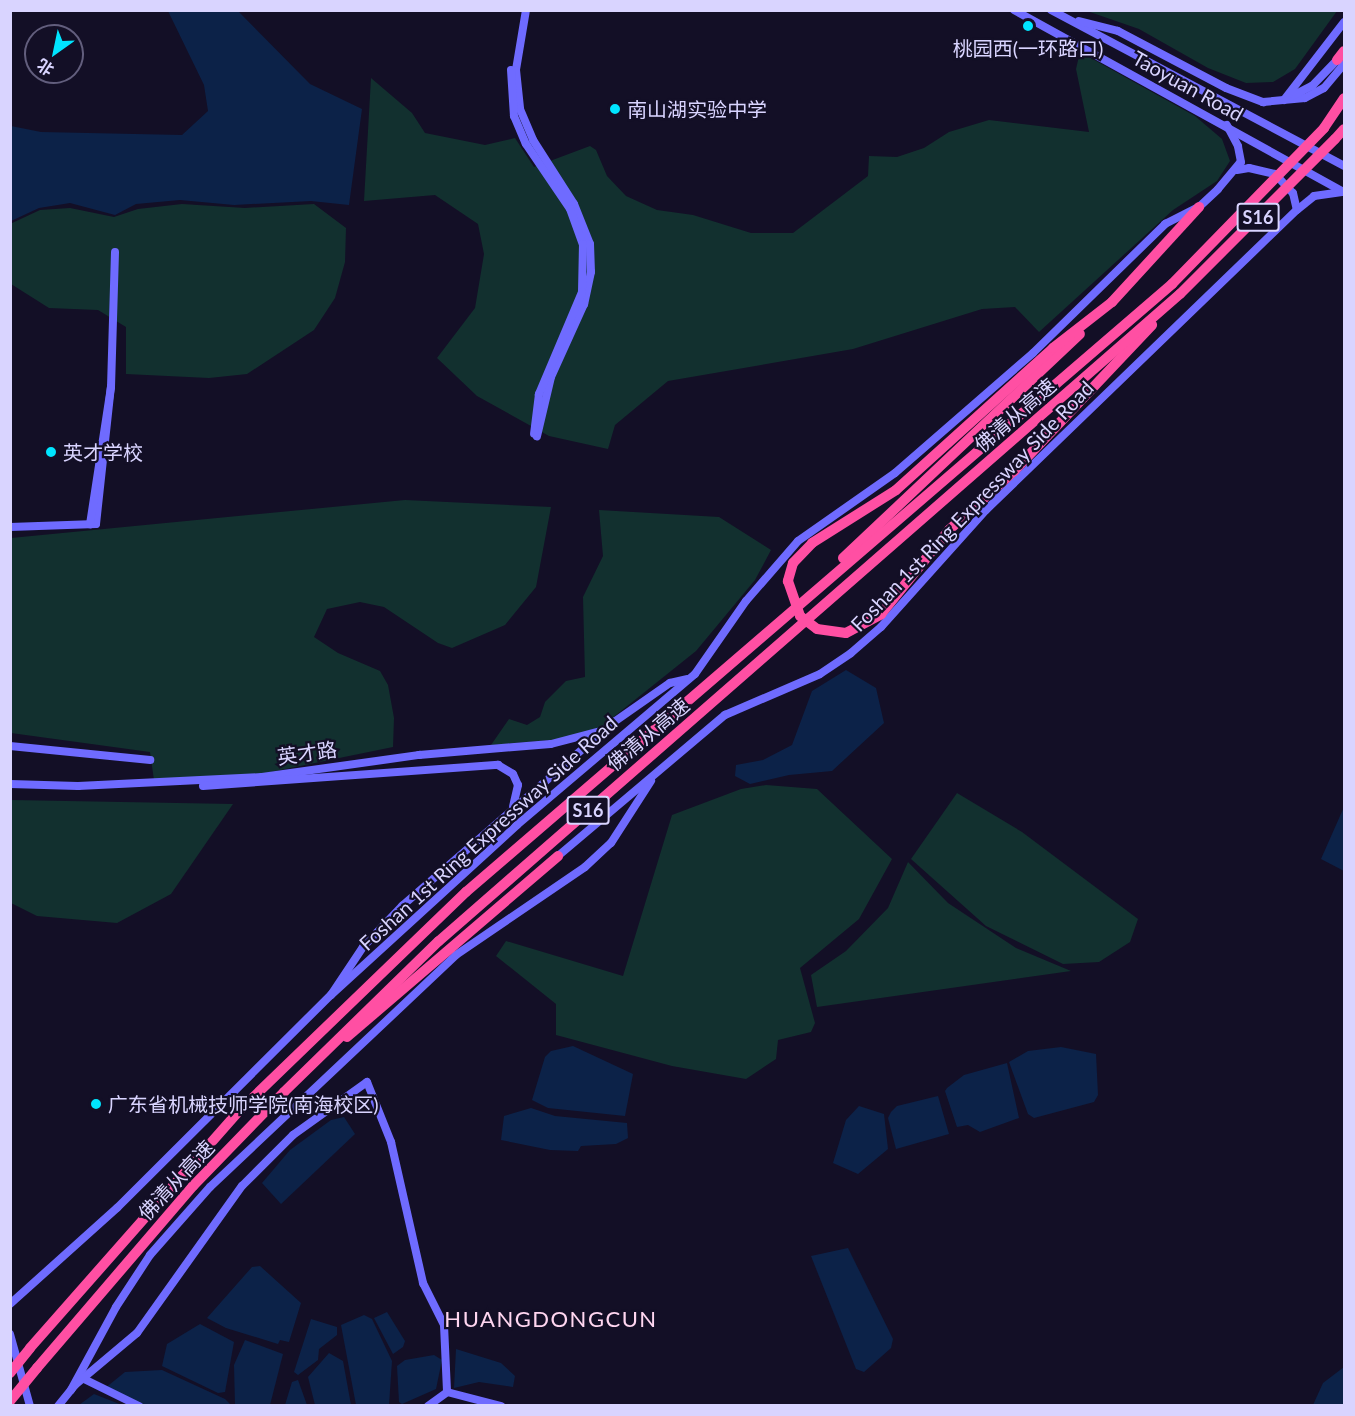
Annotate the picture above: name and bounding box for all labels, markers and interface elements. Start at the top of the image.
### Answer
marker: 桃园西(一环路口) [1021,19,1035,33]
north arrow [24,24,84,84]
place label: 桃园西(一环路口) [953,36,1103,60]
street label: Taoyuan Road [1129,46,1247,126]
text: 北 [33,56,57,80]
place label: 南山湖实验中学 [627,97,767,121]
marker: 南山湖实验中学 [608,102,622,116]
road number: S16 [1236,202,1280,232]
street label: 佛清从高速 [969,373,1061,457]
street label: Foshan 1st Ring Expressway Side Road [846,376,1098,636]
place label: 英才学校 [63,440,143,464]
marker: 英才学校 [44,445,58,459]
street label: 佛清从高速 [602,693,694,775]
street label: Foshan 1st Ring Expressway Side Road [354,711,622,955]
street label: 英才路 [276,737,338,769]
road number: S16 [566,795,610,825]
place label: 广东省机械技师学院(南海校区) [108,1092,379,1116]
marker: 广东省机械技师学院(南海校区) [89,1097,103,1111]
street label: 佛清从高速 [133,1135,219,1225]
district label: HUANGDONGCUN [444,1306,658,1332]

